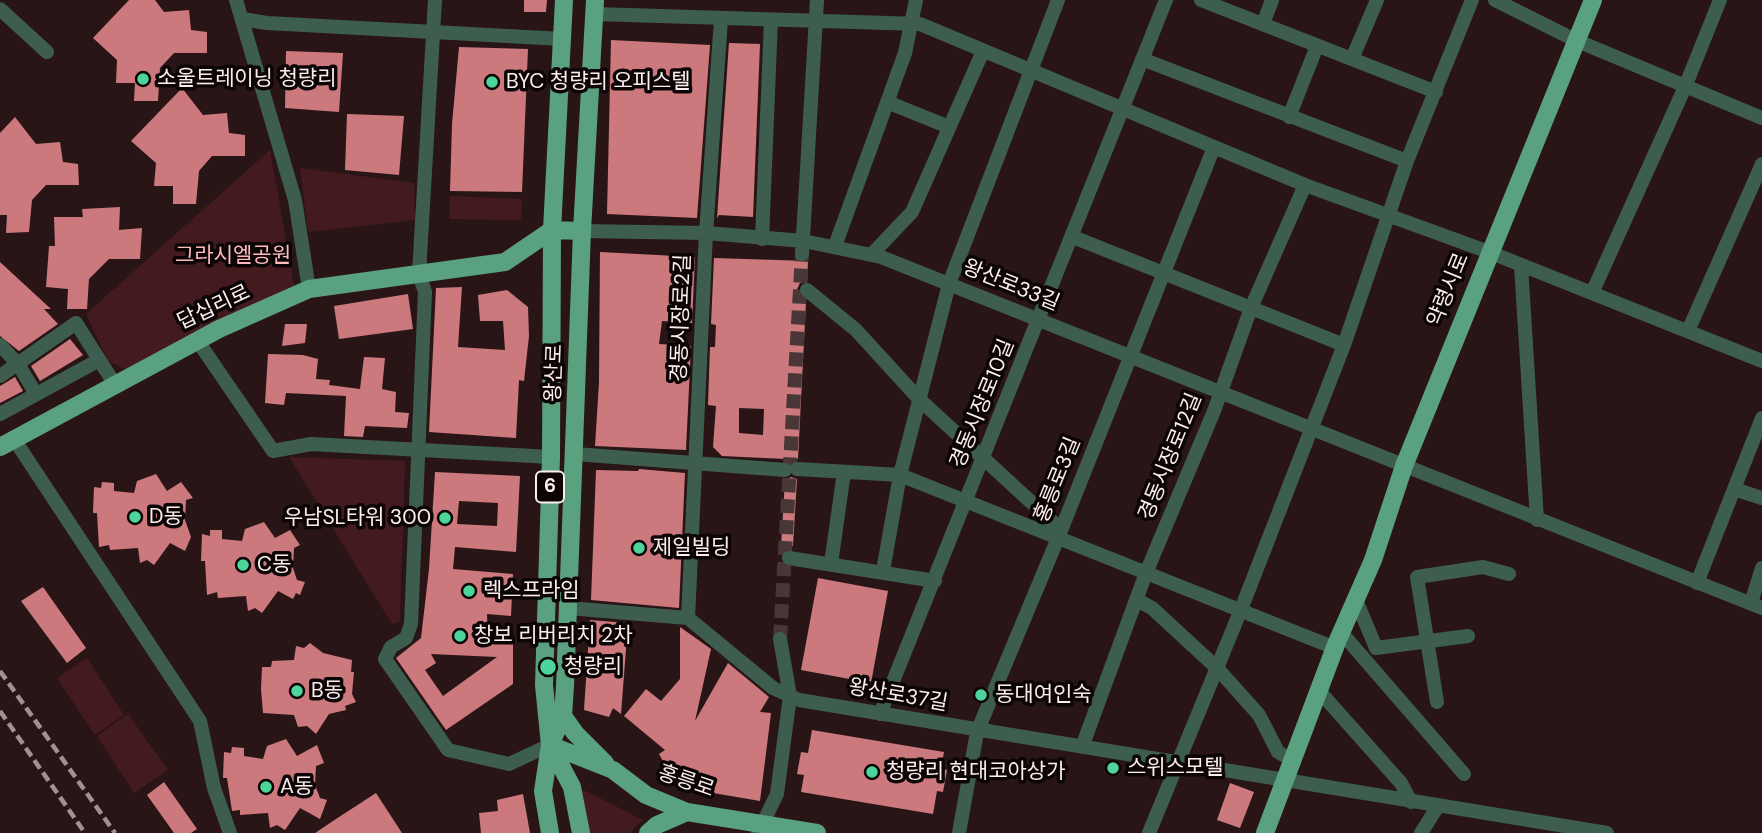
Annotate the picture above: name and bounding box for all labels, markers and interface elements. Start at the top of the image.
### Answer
place label: 소울트레이닝 청량리 [157,66,336,92]
place label: BYC 청량리 오피스텔 [506,69,691,95]
marker: 소울트레이닝 청량리 [135,71,151,87]
marker: BYC 청량리 오피스텔 [484,74,500,90]
park label: 그라시엘공원 [175,243,291,269]
street label: 약령시로 [1423,249,1475,331]
street label: 경동시장로2길 [667,254,697,382]
street label: 왕산로33길 [959,255,1063,317]
street label: 답십리로 [174,280,254,336]
street label: 경동시장로10길 [946,336,1020,472]
street label: 왕산로 [541,344,569,402]
street label: 경동시장로12길 [1134,390,1208,524]
street label: 홍릉로3길 [1030,434,1086,526]
road number: 6 [536,472,564,502]
place label: D동 [149,504,183,530]
place label: 우남SL타워 300 [284,505,431,531]
marker: D동 [127,509,143,525]
marker: 우남SL타워 300 [437,510,453,526]
place label: 제일빌딩 [653,535,730,561]
marker: 제일빌딩 [631,540,647,556]
place label: C동 [257,552,291,578]
marker: C동 [235,557,251,573]
place label: 렉스프라임 [483,578,580,604]
marker: 렉스프라임 [461,583,477,599]
place label: 창보 리버리치 2차 [474,623,633,649]
marker: 창보 리버리치 2차 [452,628,468,644]
place label: 청량리 [564,654,622,680]
marker: 청량리 [538,657,558,677]
street label: 왕산로37길 [846,675,950,717]
place label: B동 [311,678,343,704]
place label: 동대여인숙 [995,682,1092,708]
marker: B동 [289,683,305,699]
marker: 동대여인숙 [973,687,989,703]
place label: 스위스모텔 [1127,755,1224,781]
place label: 청량리 현대코아상가 [886,759,1065,785]
marker: 스위스모텔 [1105,760,1121,776]
street label: 홍릉로 [654,761,718,803]
marker: 청량리 현대코아상가 [864,764,880,780]
place label: A동 [280,774,313,800]
marker: A동 [258,779,274,795]

